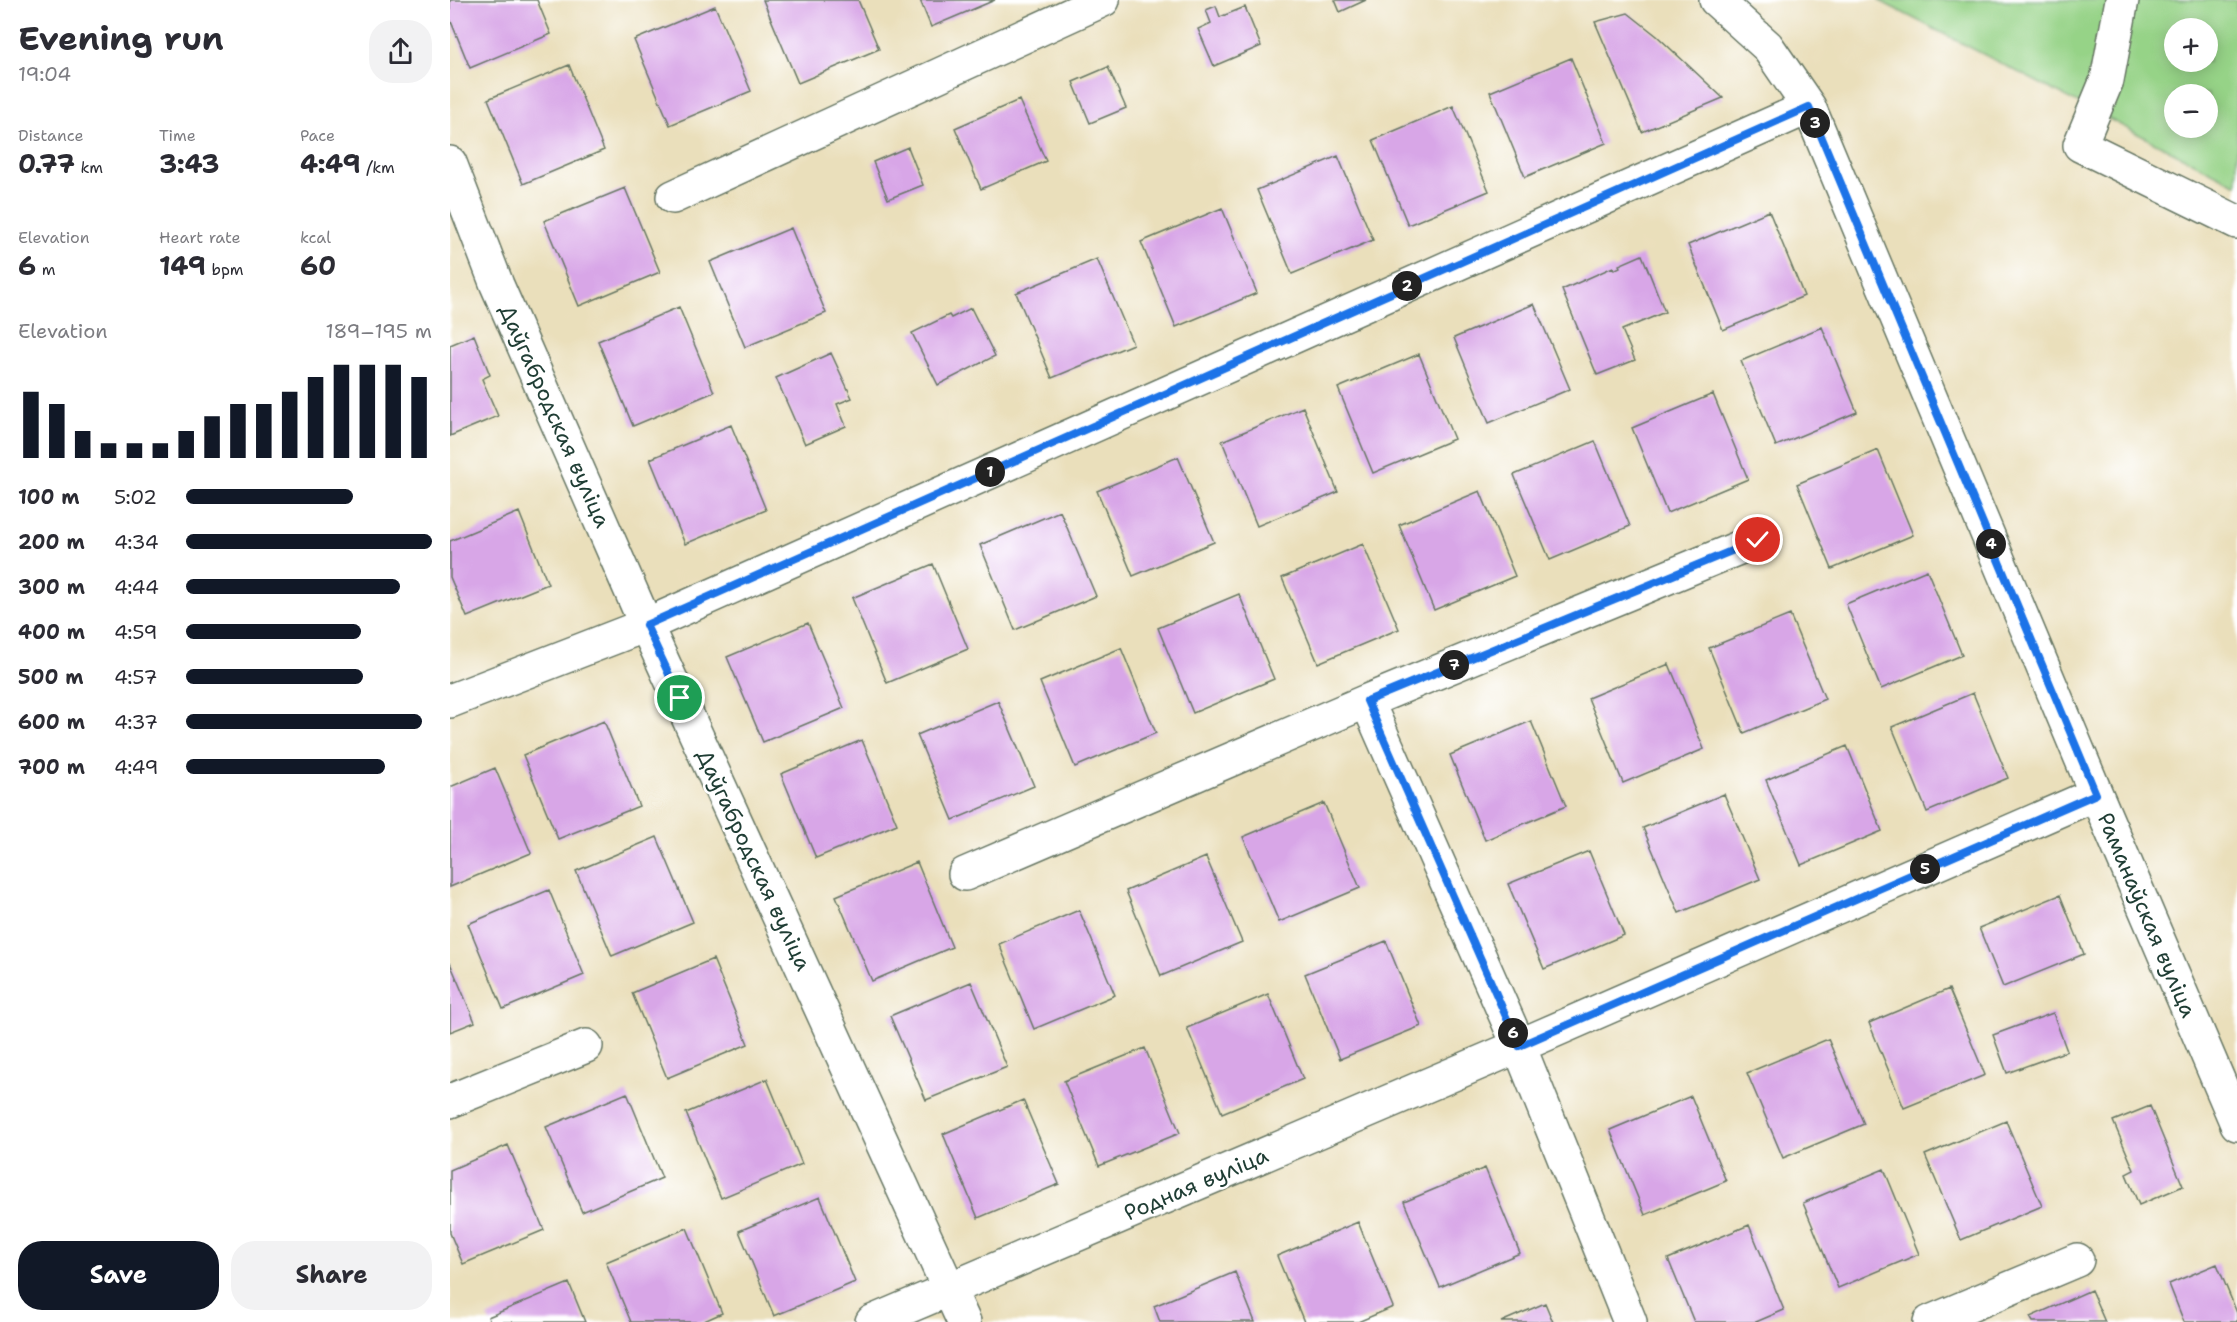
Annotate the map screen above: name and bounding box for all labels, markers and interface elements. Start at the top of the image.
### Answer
text: Evening run [18,16,224,61]
map controls [2164,18,2218,138]
button: + [2164,18,2218,72]
button: share [369,20,432,83]
text: 19:04 [18,61,71,87]
button: − [2164,84,2218,138]
pin: 3 [1800,108,1830,138]
text: 3 [1809,112,1821,133]
text: Distance [18,125,84,146]
text: Time [159,125,196,146]
text: Pace [300,125,335,146]
text: 0.77 [18,146,75,181]
text: 3:43 [159,146,220,181]
text: 4:49 [300,146,361,181]
text: km [75,157,103,178]
text: /km [361,157,395,178]
text: Elevation [18,227,90,248]
text: Heart rate [159,227,241,248]
text: kcal [300,227,331,248]
text: 6 [18,248,36,283]
text: 149 [159,248,206,283]
text: 60 [300,248,336,283]
text: m [36,259,55,280]
text: bpm [206,259,244,280]
pin: 2 [1392,271,1422,301]
text: 2 [1401,275,1413,296]
street label: Даўгабродская вуліца [493,300,617,532]
text: Elevation [18,318,108,344]
text: 189–195 m [325,318,432,344]
pin: 1 [975,457,1005,487]
text: 1 [986,461,994,482]
text: 100 m [18,484,80,510]
text: 5:02 [114,484,157,510]
pin [1732,514,1783,565]
icon: check [1741,523,1774,556]
text: 200 m [18,529,85,555]
text: 4:34 [114,529,159,555]
pin: 4 [1976,529,2006,559]
text: 4 [1985,533,1997,554]
text: 300 m [18,574,85,600]
text: 4:44 [114,574,159,600]
text: 400 m [18,619,85,645]
text: 4:59 [114,619,158,645]
pin: 7 [1439,650,1469,680]
text: 7 [1448,654,1460,675]
text: 500 m [18,664,84,690]
text: 4:57 [114,664,157,690]
pin [654,672,705,723]
icon: arrive [663,681,696,714]
text: 600 m [18,709,85,735]
text: 4:37 [114,709,158,735]
street label: Даўгабродская вуліца [690,745,818,976]
text: 700 m [18,754,85,780]
text: 4:49 [114,754,159,780]
street label: Раманаўская вуліца [2091,808,2203,1022]
pin: 5 [1910,854,1940,884]
text: 5 [1920,858,1930,879]
pin: 6 [1498,1018,1528,1048]
text: 6 [1507,1022,1519,1043]
street label: Родная вуліца [1119,1140,1273,1227]
button: Save [18,1241,219,1310]
button: Share [231,1241,432,1310]

